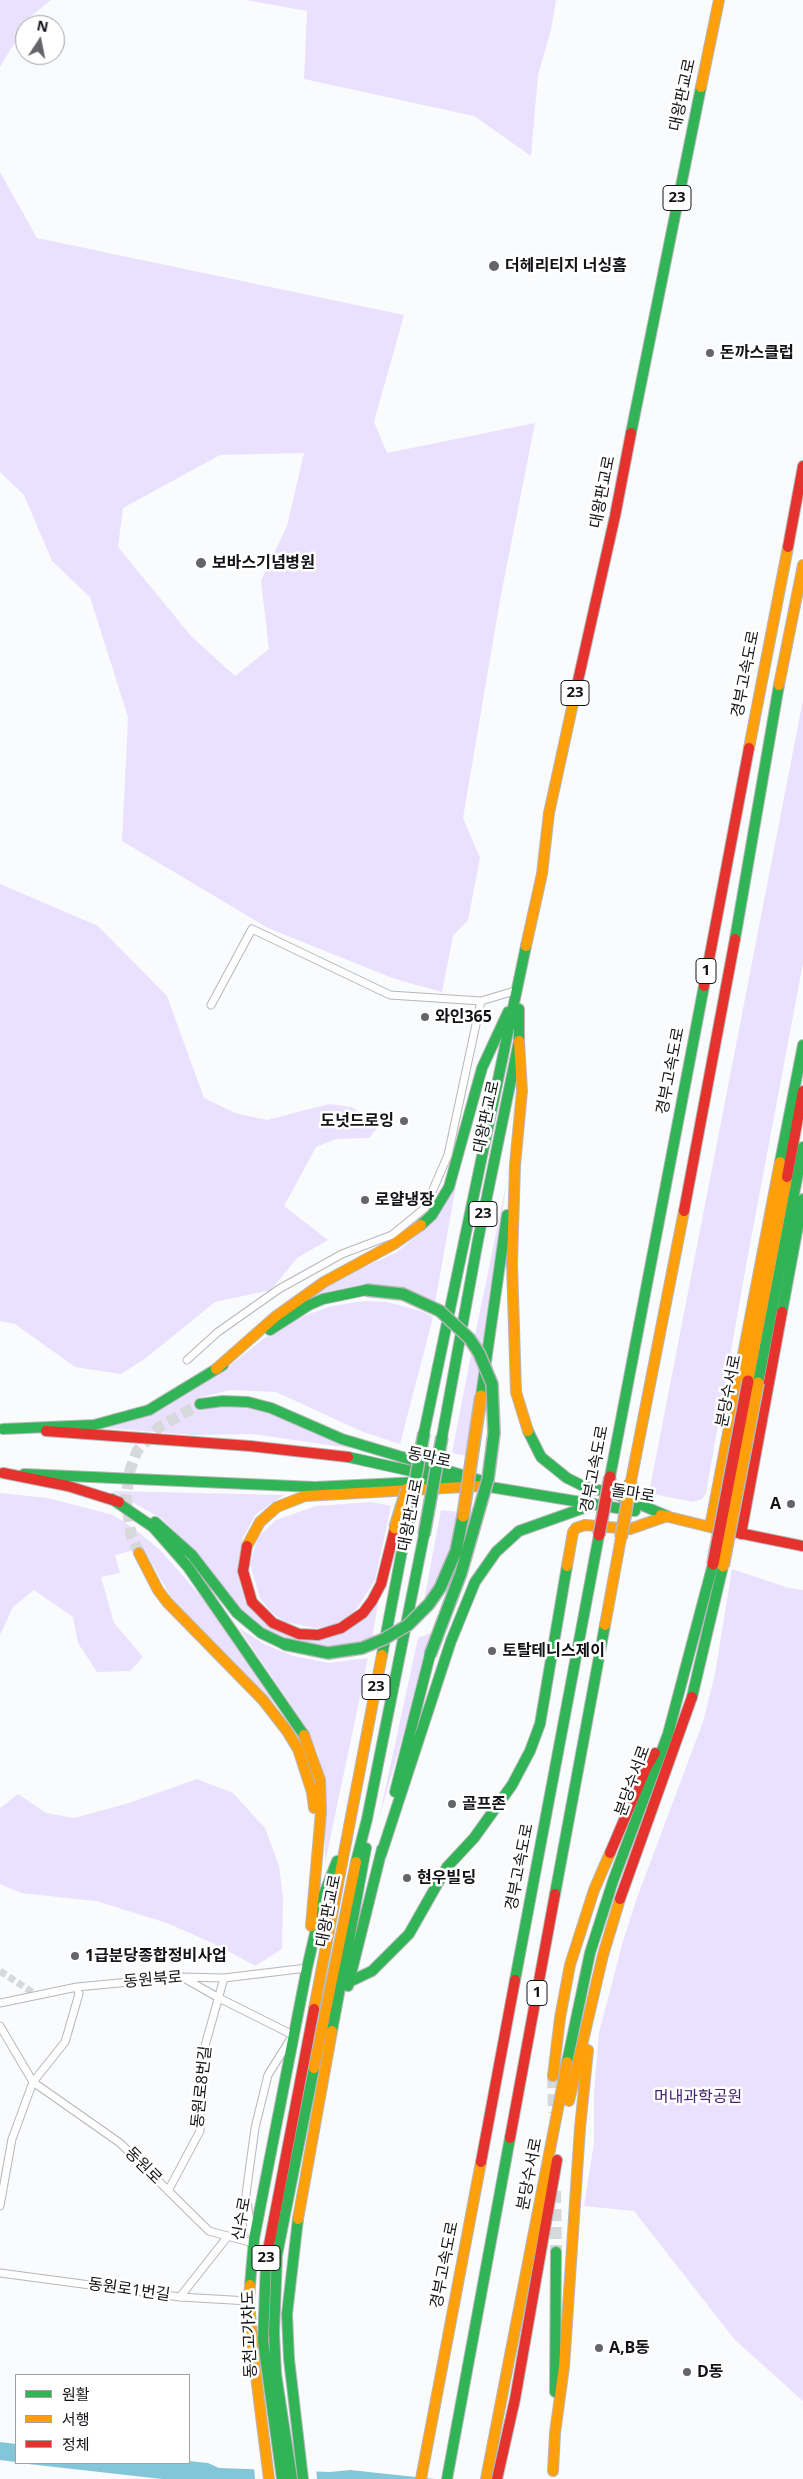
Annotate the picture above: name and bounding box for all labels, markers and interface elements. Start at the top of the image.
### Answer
north arrow [15,15,65,65]
text: N [35,15,50,36]
street label: 대왕판교로 [666,57,700,133]
road number: 23 [663,186,691,210]
place label: 더헤리티지 너싱홈 [505,256,627,276]
marker: 더헤리티지 너싱홈 [487,259,501,273]
place label: 돈까스클럽 [720,343,794,363]
marker: 돈까스클럽 [704,347,716,359]
street label: 대왕판교로 [587,454,619,530]
place label: 보바스기념병원 [212,553,315,573]
marker: 보바스기념병원 [194,556,208,570]
street label: 경부고속도로 [728,629,764,719]
road number: 23 [561,680,589,706]
road number: 1 [696,958,716,984]
place label: 와인365 [435,1007,492,1027]
marker: 와인365 [419,1011,431,1023]
street label: 경부고속도로 [653,1026,689,1116]
street label: 대왕판교로 [470,1079,504,1155]
place label: 도넛드로잉 [320,1111,394,1131]
marker: 도넛드로잉 [398,1115,410,1127]
place label: 로얄냉장 [375,1190,434,1210]
marker: 로얄냉장 [359,1194,371,1206]
road number: 23 [469,1202,497,1226]
street label: 분당수서로 [713,1353,745,1429]
street label: 경부고속도로 [577,1424,613,1514]
street label: 동막로 [405,1444,453,1472]
street label: 대왕판교로 [395,1477,427,1553]
street label: 돌마로 [610,1481,656,1507]
place label: A [770,1494,781,1514]
marker: A [785,1498,797,1510]
place label: 토탈테니스제이 [502,1641,605,1661]
marker: 토탈테니스제이 [486,1645,498,1657]
road number: 23 [362,1674,390,1700]
street label: 분당수서로 [611,1743,655,1819]
place label: 골프존 [462,1794,506,1814]
marker: 골프존 [446,1798,458,1810]
street label: 경부고속도로 [502,1822,538,1912]
place label: 현우빌딩 [417,1868,476,1888]
marker: 현우빌딩 [401,1872,413,1884]
street label: 대왕판교로 [313,1873,345,1949]
place label: 1급분당종합정비사업 [85,1946,227,1966]
marker: 1급분당종합정비사업 [69,1950,81,1962]
street label: 동원북로 [123,1968,183,1992]
road number: 1 [527,1980,547,2006]
street label: 동원로8번길 [188,2045,216,2129]
park label: 머내과학공원 [654,2087,742,2107]
street label: 분당수서로 [514,2136,546,2212]
street label: 동원로 [121,2144,165,2188]
street label: 신수로 [229,2196,255,2242]
street label: 경부고속도로 [427,2220,463,2310]
road number: 23 [252,2246,280,2270]
street label: 동원로1번길 [87,2275,171,2305]
street label: 동천고가차도 [239,2290,261,2378]
place label: A,B동 [609,2338,650,2358]
marker: A,B동 [593,2342,605,2354]
place label: D동 [697,2362,724,2382]
marker: D동 [681,2366,693,2378]
legend [15,2374,190,2464]
text: 원활 [62,2384,90,2404]
text: 서행 [62,2409,90,2429]
text: 정체 [62,2434,90,2454]

